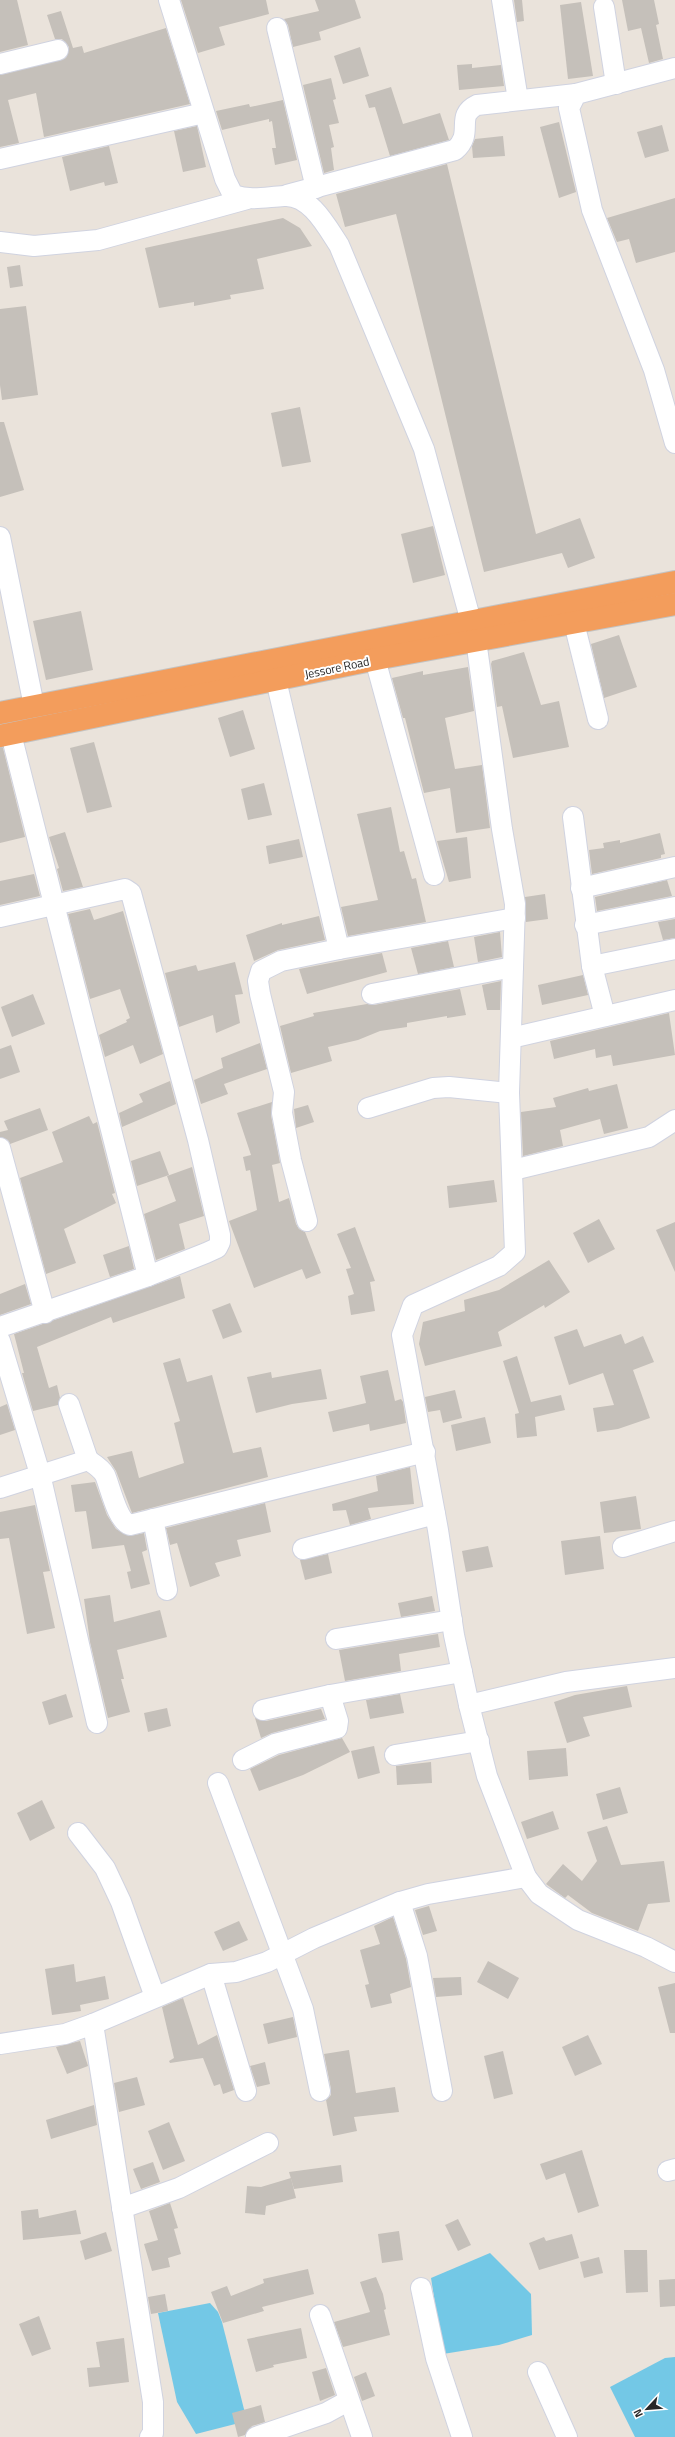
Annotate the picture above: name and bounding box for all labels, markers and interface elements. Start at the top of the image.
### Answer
street label: Jessore Road [303,651,371,684]
north arrow [627,2389,667,2429]
text: N [629,2406,647,2420]

